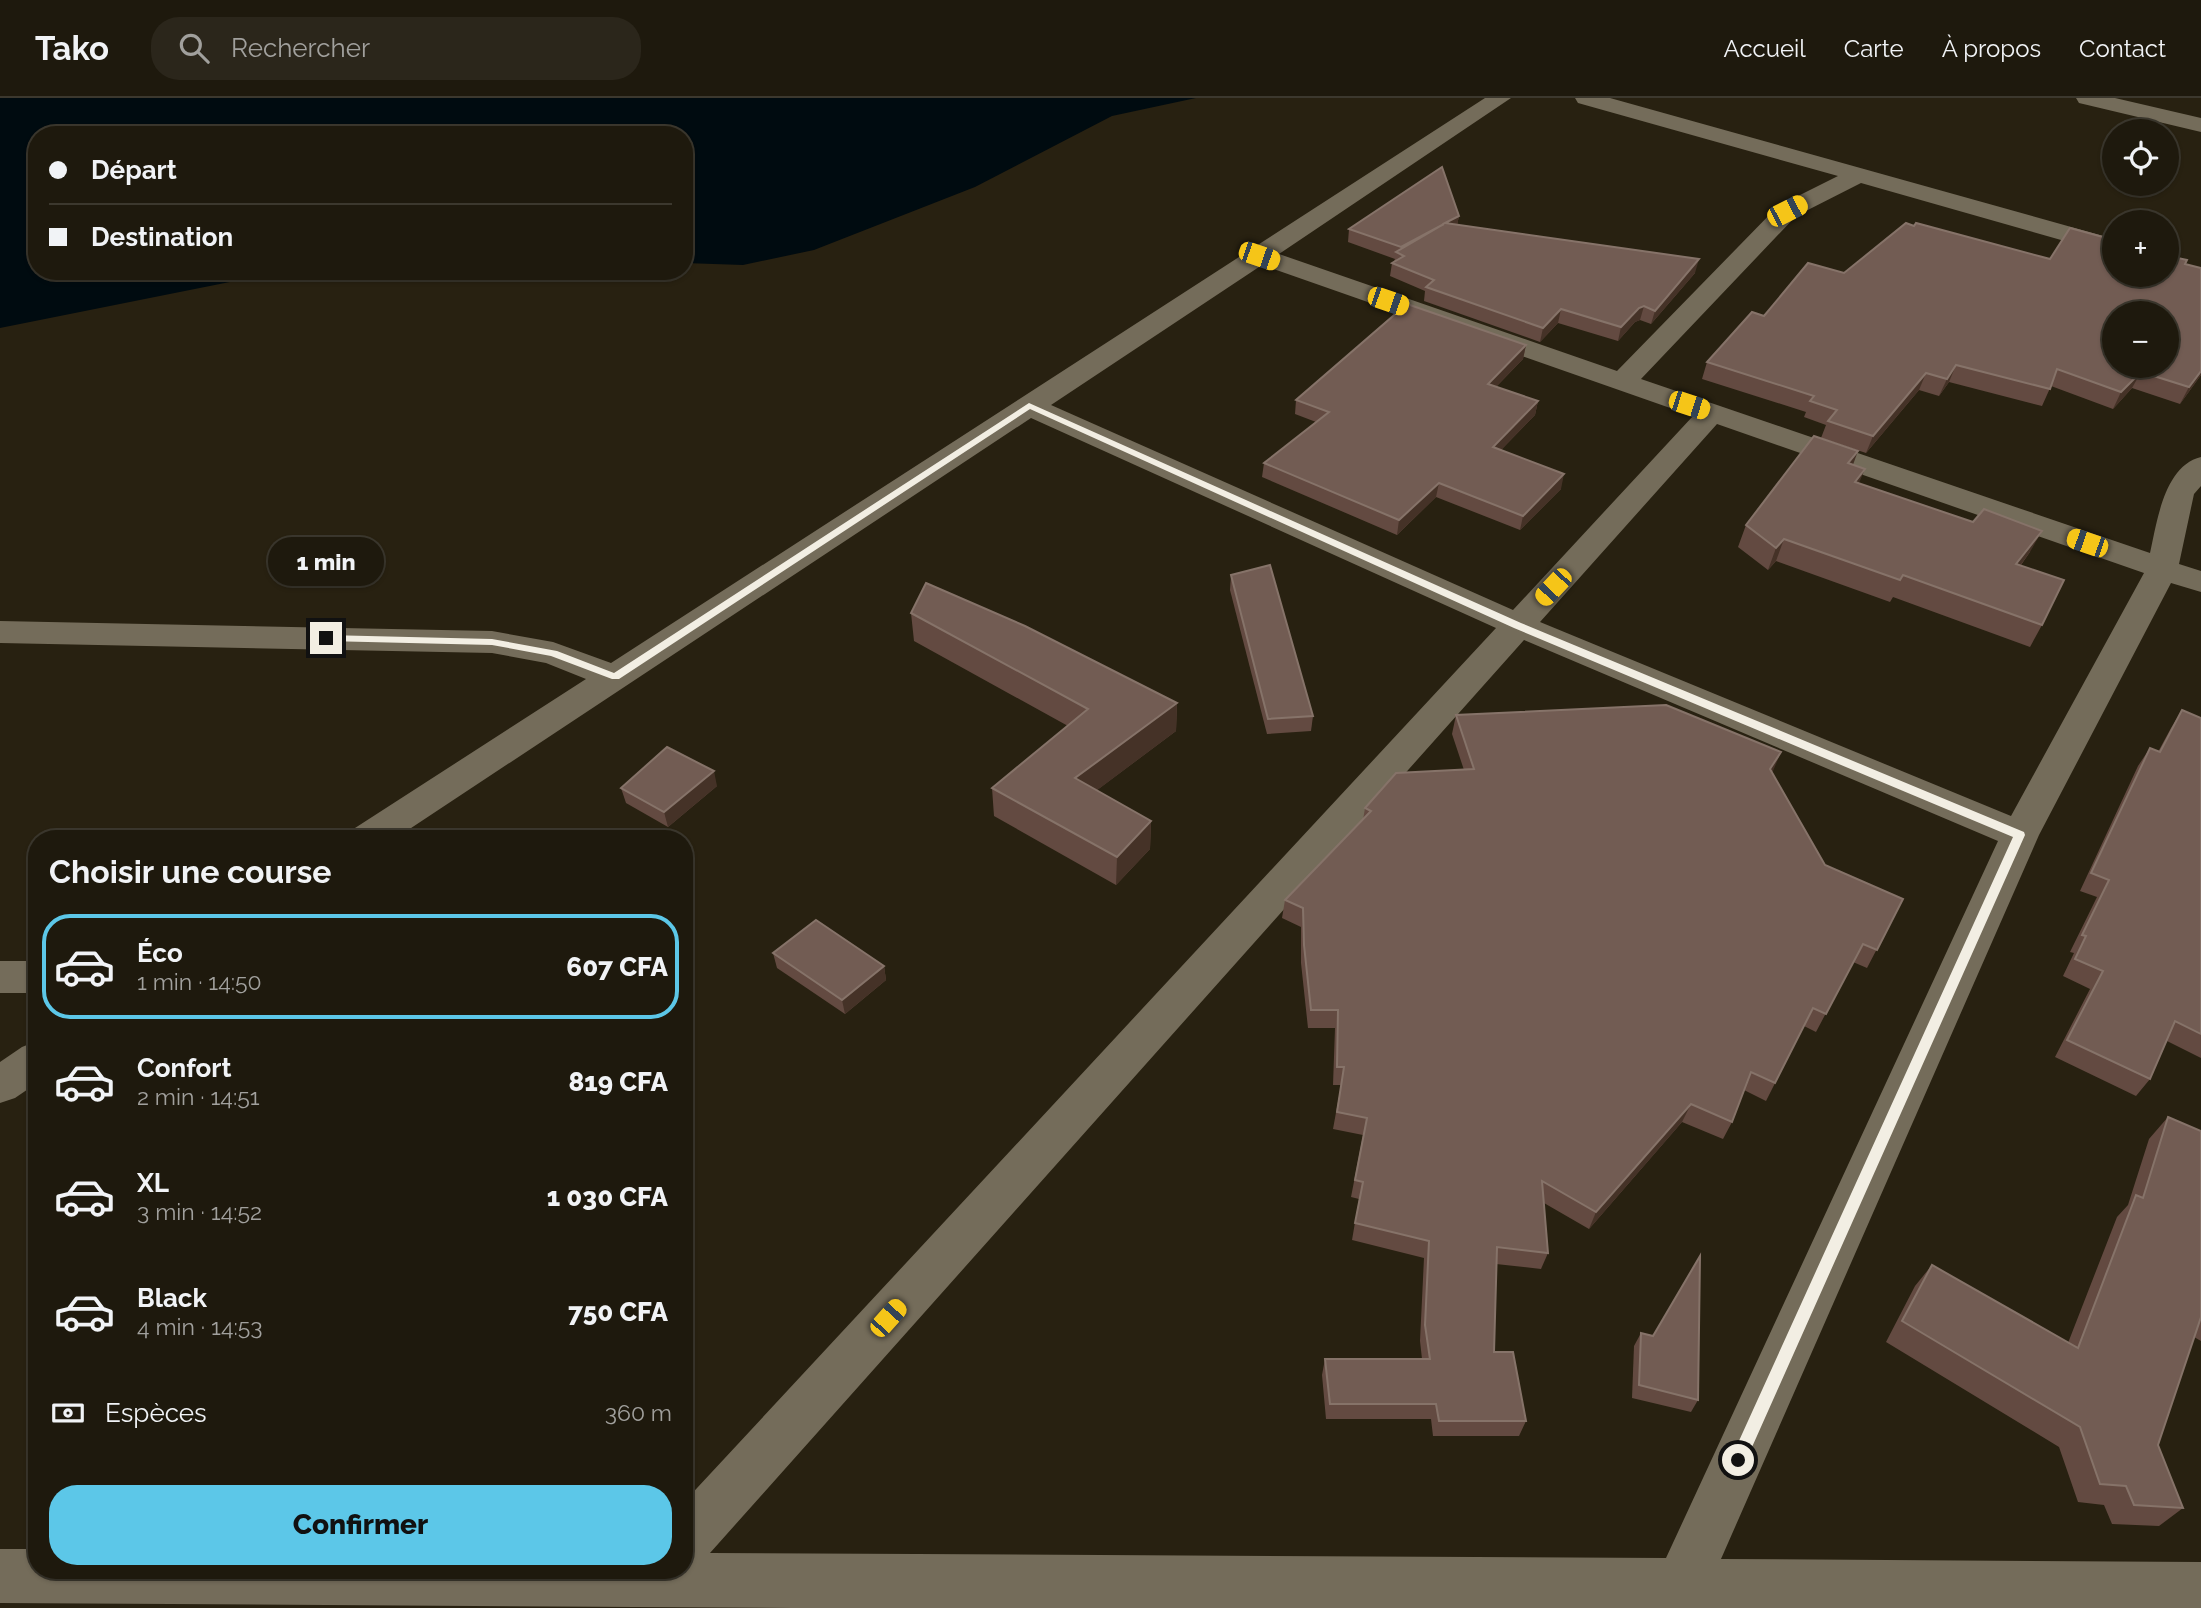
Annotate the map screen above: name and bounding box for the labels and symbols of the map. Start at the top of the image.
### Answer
car [1764,192,1811,230]
car [1236,239,1283,273]
car [1365,284,1412,318]
car [1666,389,1713,421]
car [2064,526,2111,560]
callout: 1 min [268,536,384,586]
car [1531,564,1576,610]
route end [310,622,342,654]
car [867,1295,910,1341]
route start [1722,1444,1754,1476]

